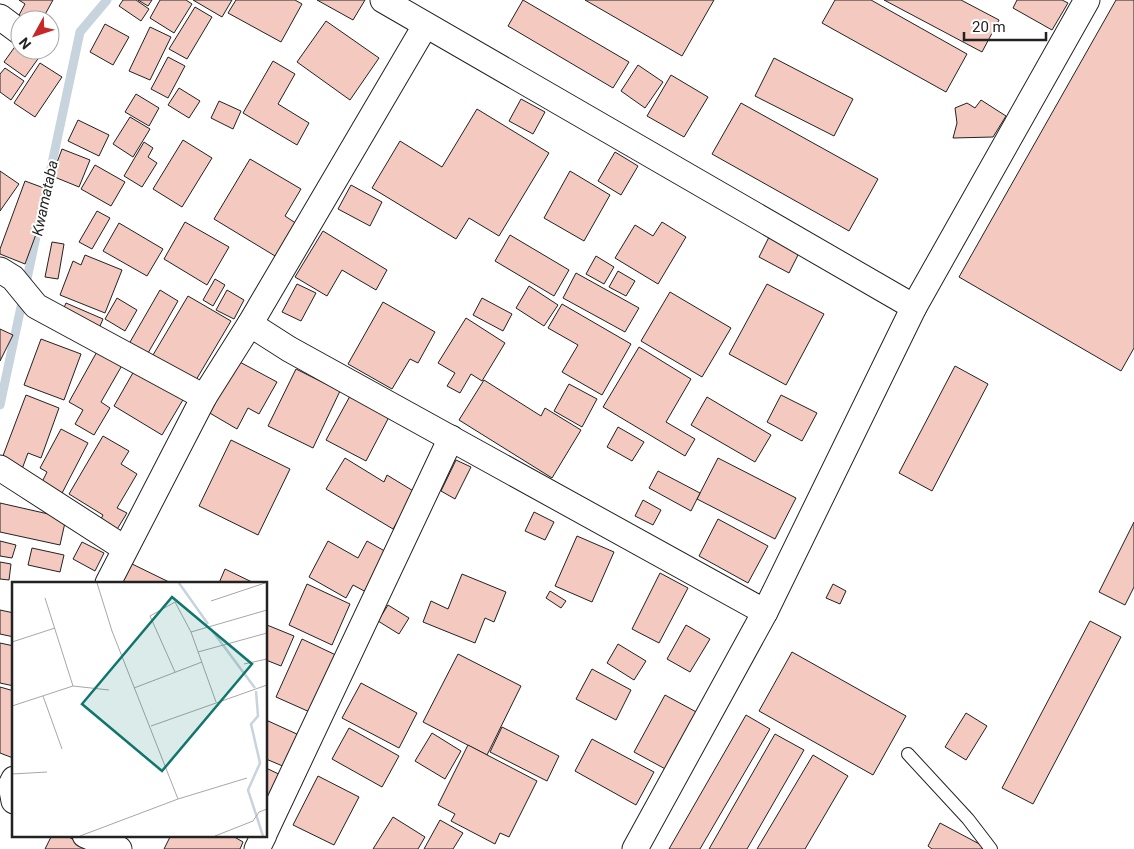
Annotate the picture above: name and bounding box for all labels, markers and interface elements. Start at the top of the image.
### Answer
north arrow [10,10,60,60]
scale bar [964,10,1046,42]
text: 20 m [972,18,1006,36]
text: N [16,34,34,52]
water label: Kwamataba [28,158,62,238]
inset map [12,582,268,836]

